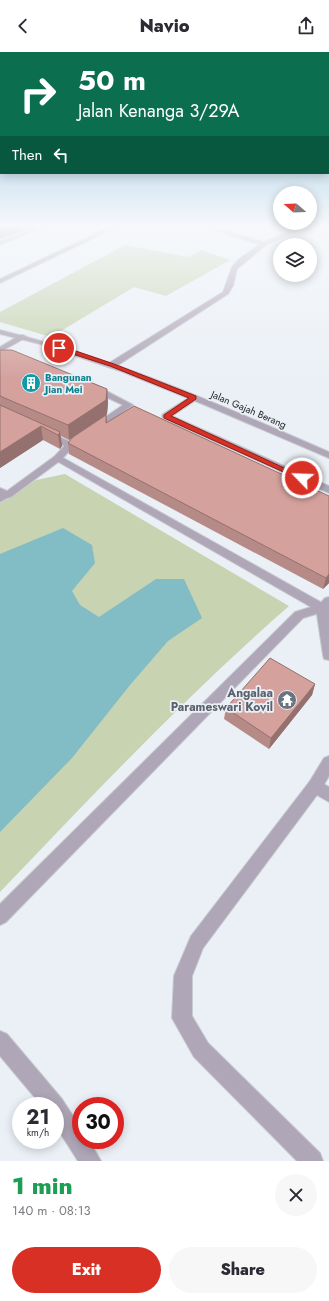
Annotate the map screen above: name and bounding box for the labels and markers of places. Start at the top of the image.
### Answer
pin [42,331,76,365]
place label: Bangunan Jian Mei [43,370,92,397]
building icon: Bangunan Jian Mei [20,372,42,394]
place label: Angalaa Parameswari Kovil [171,684,273,716]
temple icon: Angalaa Parameswari Kovil [276,689,298,711]

